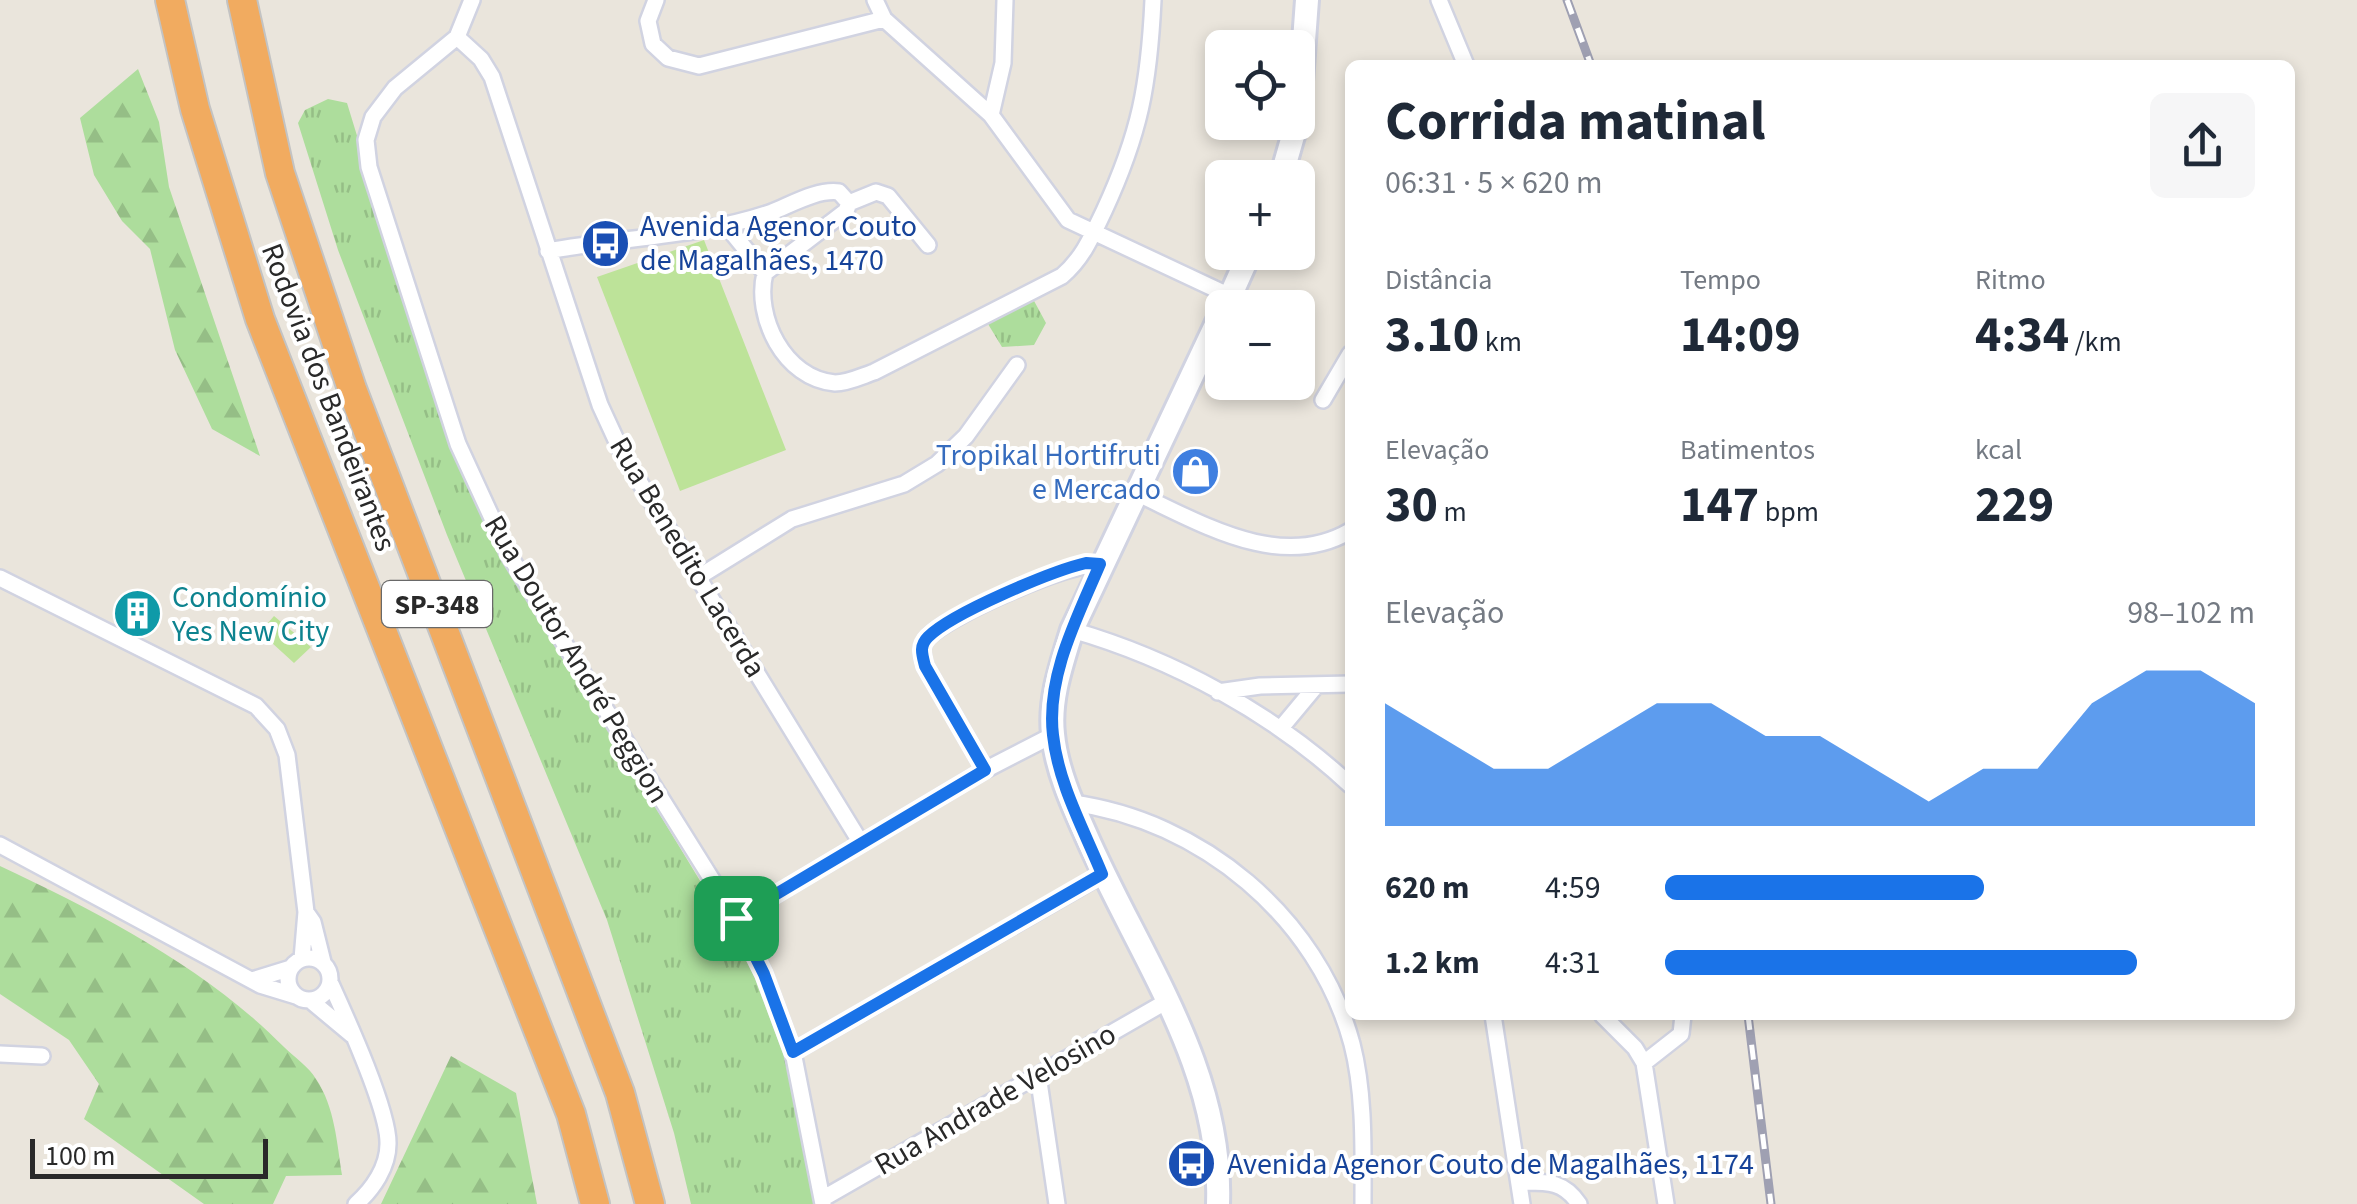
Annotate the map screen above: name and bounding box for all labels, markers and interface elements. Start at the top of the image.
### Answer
map controls [1205,30,1315,400]
button: locate [1205,30,1315,140]
text: Corrida matinal [1385,83,1766,161]
button: share [2150,93,2255,198]
button: + [1205,160,1315,270]
text: 06:31 · 5 × 620 m [1385,160,1603,206]
place label: Avenida Agenor Couto de Magalhães, 1470 [640,205,917,282]
bus stop icon: Avenida Agenor Couto de Magalhães, 1470 [579,217,631,269]
street label: Rodovia dos Bandeirantes [250,237,407,557]
text: Distância [1385,260,1492,300]
text: Tempo [1680,260,1761,300]
text: Ritmo [1975,260,2046,300]
button: − [1205,290,1315,400]
text: 3.10 [1385,300,1479,371]
text: 14:09 [1680,300,1801,371]
text: 4:34 [1975,300,2069,371]
text: km [1479,322,1522,362]
text: /km [2069,322,2122,362]
street label: Rua Benedito Lacerda [599,429,777,686]
text: Elevação [1385,430,1489,470]
text: Batimentos [1680,430,1815,470]
text: kcal [1975,430,2022,470]
place label: Tropikal Hortifruti e Mercado [936,434,1161,511]
shop icon: Tropikal Hortifruti e Mercado [1170,446,1222,498]
text: 30 [1385,470,1438,541]
text: 147 [1680,470,1759,541]
text: 229 [1975,470,2054,541]
text: m [1438,492,1467,532]
text: bpm [1759,492,1819,532]
street label: Rua Doutor André Peggion [473,507,680,812]
place label: Condomínio Yes New City [171,576,329,653]
road number: SP-348 [382,581,492,627]
building icon: Condomínio Yes New City [111,588,163,640]
text: Elevação [1385,590,1504,636]
text: 98–102 m [2127,590,2255,636]
text: 620 m [1385,865,1470,911]
text: 4:59 [1545,865,1601,911]
pin [694,876,779,961]
icon: arrive [709,891,764,946]
text: 1.2 km [1385,940,1480,986]
text: 4:31 [1545,940,1601,986]
street label: Rua Andrade Velosino [866,1013,1124,1186]
scale bar [30,1134,268,1178]
text: 100 m [45,1136,116,1176]
bus stop icon: Avenida Agenor Couto de Magalhães, 1174 [1166,1138,1218,1190]
place label: Avenida Agenor Couto de Magalhães, 1174 [1227,1143,1754,1186]

